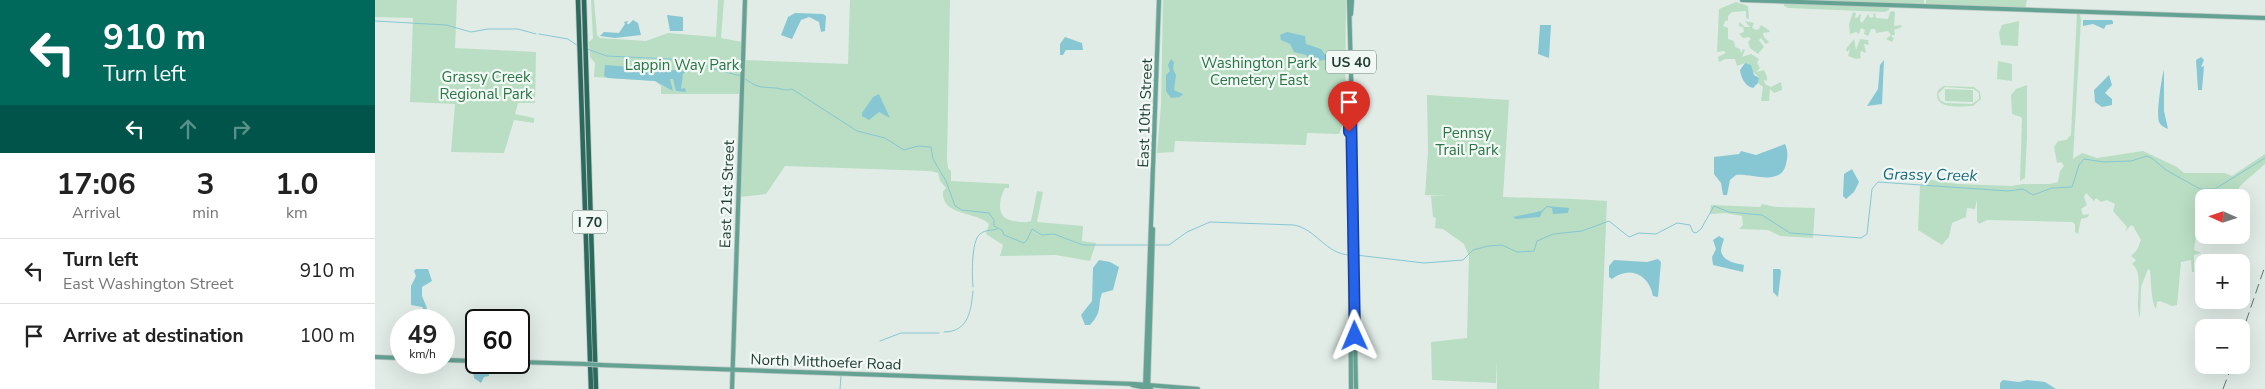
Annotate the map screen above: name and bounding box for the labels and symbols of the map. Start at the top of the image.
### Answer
road number: US 40 [1326,51,1376,74]
park label: Washington Park Cemetery East [1201,53,1317,90]
park label: Lappin Way Park [625,55,740,75]
street label: East 10th Street [1133,57,1157,168]
park label: Grassy Creek Regional Park [439,67,533,104]
pin [1328,81,1370,132]
park label: Pennsy Trail Park [1436,123,1499,160]
street label: East 21st Street [715,139,739,248]
water label: Grassy Creek [1882,163,1979,187]
north arrow [2195,189,2250,244]
road number: I 70 [573,210,607,233]
speed limit sign: 60 [465,309,530,374]
position arrow [1328,309,1380,361]
street label: North Mitthoefer Road [750,349,902,375]

